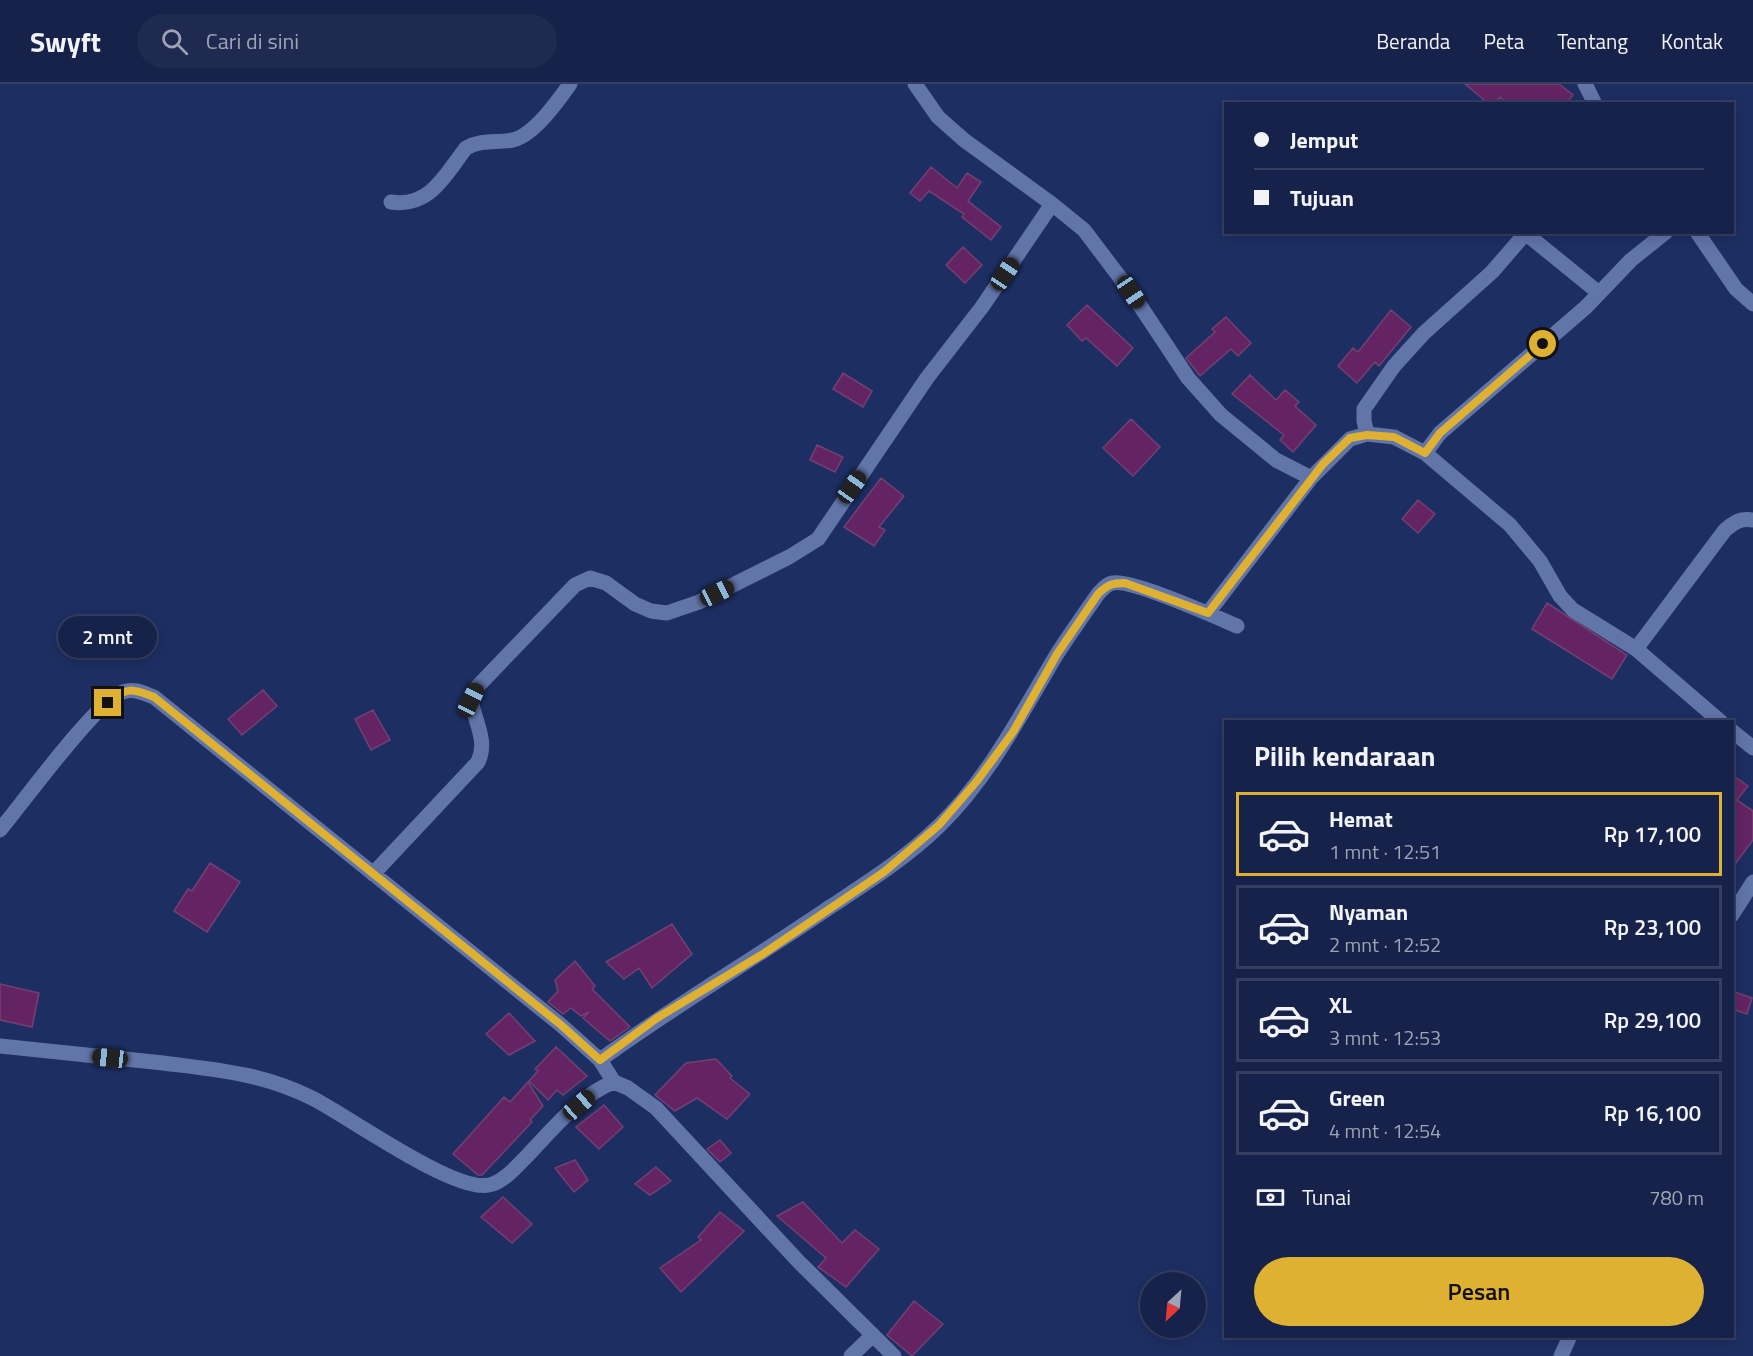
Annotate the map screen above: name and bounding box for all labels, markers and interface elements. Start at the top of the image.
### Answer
search box [137,14,557,68]
text: Swyft [30,20,101,63]
text: Cari di sini [206,24,299,58]
icon: search [158,25,191,58]
text: Beranda [1376,25,1450,57]
text: Peta [1483,25,1524,57]
text: Tentang [1557,25,1628,57]
text: Kontak [1661,25,1723,57]
text: Jemput [1290,123,1358,157]
text: Tujuan [1290,181,1354,215]
car [987,254,1023,294]
car [1113,272,1149,312]
route start [1529,330,1556,357]
car [834,467,870,507]
car [697,577,737,609]
callout: 2 mnt [58,616,158,658]
text: 2 mnt [82,621,133,652]
car [455,680,487,720]
route end [94,689,121,716]
text: Pilih kendaraan [1254,735,1436,776]
text: Hemat [1329,802,1393,836]
icon: car [1257,807,1311,861]
text: Rp 17,100 [1604,817,1701,851]
text: 1 mnt · 12:51 [1329,836,1441,867]
text: Nyaman [1329,895,1408,929]
icon: car [1257,900,1311,954]
text: Rp 23,100 [1604,910,1701,944]
text: 2 mnt · 12:52 [1329,929,1441,960]
text: XL [1329,988,1352,1022]
icon: car [1257,993,1311,1047]
text: Rp 29,100 [1604,1003,1701,1037]
text: 3 mnt · 12:53 [1329,1022,1441,1053]
car [91,1047,129,1069]
text: Green [1329,1081,1385,1115]
car [560,1086,598,1124]
icon: car [1257,1086,1311,1140]
text: Rp 16,100 [1604,1096,1701,1130]
text: 4 mnt · 12:54 [1329,1115,1441,1146]
text: Tunai [1302,1180,1351,1214]
icon: cash [1254,1181,1287,1214]
text: 780 m [1649,1182,1704,1213]
button: Pesan [1254,1257,1704,1326]
north arrow [1140,1272,1206,1338]
map controls [1140,1272,1206,1338]

